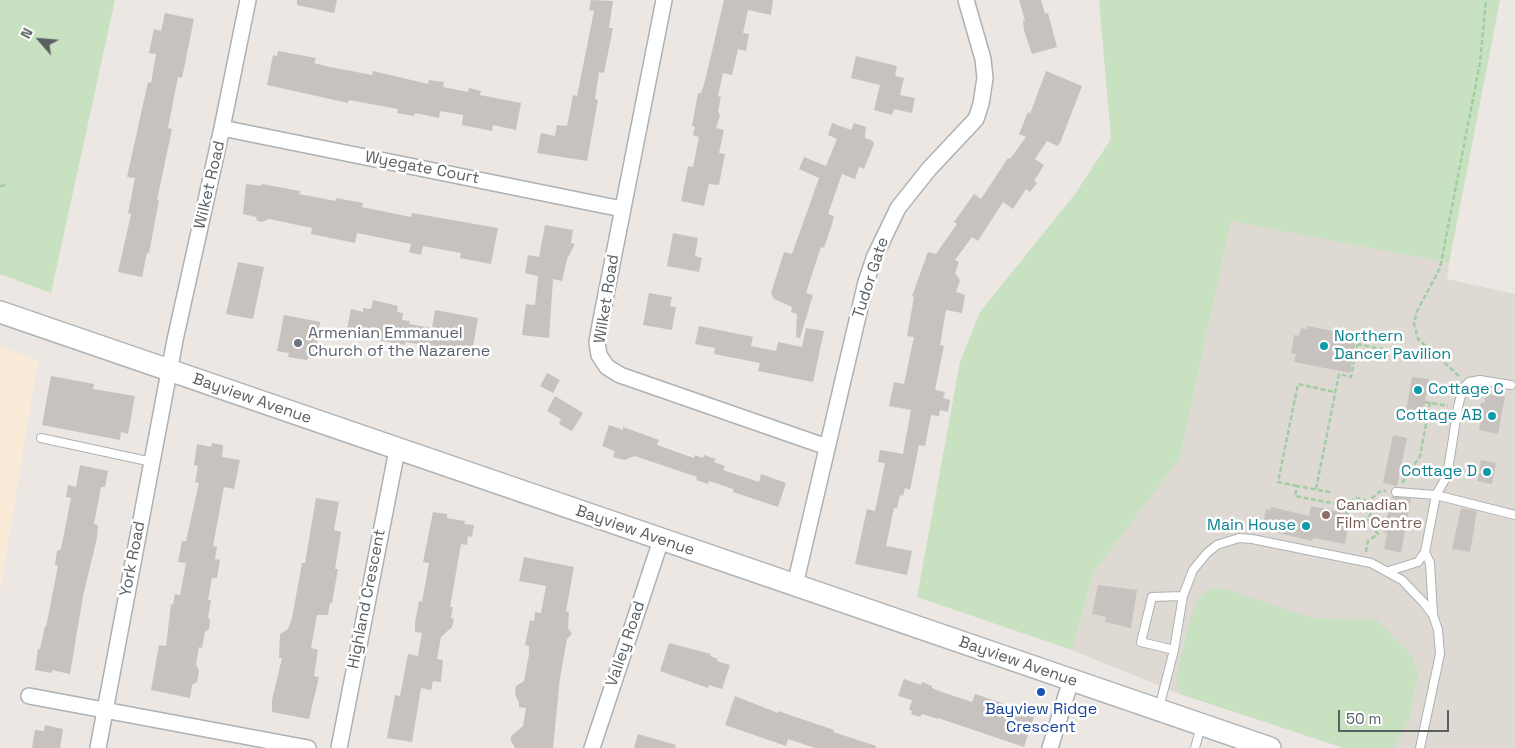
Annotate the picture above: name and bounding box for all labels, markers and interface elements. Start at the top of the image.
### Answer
north arrow [15,15,65,65]
text: N [16,25,37,41]
street label: Wilket Road [191,139,229,231]
street label: Wyegate Court [363,147,481,189]
street label: Tudor Gate [849,235,893,321]
street label: Wilket Road [590,253,624,345]
place label: Armenian Emmanuel Church of the Nazarene [308,324,490,362]
place label: Northern Dancer Pavilion [1334,327,1451,365]
marker: Armenian Emmanuel Church of the Nazarene [292,337,304,349]
marker: Northern Dancer Pavilion [1318,340,1330,352]
street label: Bayview Avenue [190,370,314,428]
place label: Cottage C [1428,380,1504,400]
marker: Cottage C [1412,384,1424,396]
place label: Cottage AB [1396,406,1482,426]
marker: Cottage AB [1486,410,1498,422]
place label: Cottage D [1401,462,1477,482]
marker: Cottage D [1481,466,1493,478]
place label: Canadian Film Centre [1336,496,1422,534]
street label: Bayview Avenue [573,502,697,560]
marker: Canadian Film Centre [1320,509,1332,521]
place label: Main House [1207,516,1296,536]
street label: York Road [116,520,150,598]
marker: Main House [1300,520,1312,532]
street label: Highland Crescent [344,528,390,670]
street label: Valley Road [602,599,650,689]
street label: Bayview Avenue [956,633,1080,691]
marker: Bayview Ridge Crescent [1035,686,1047,698]
place label: Bayview Ridge Crescent [985,700,1097,738]
scale bar [1340,700,1451,732]
text: 50 m [1346,709,1381,728]

